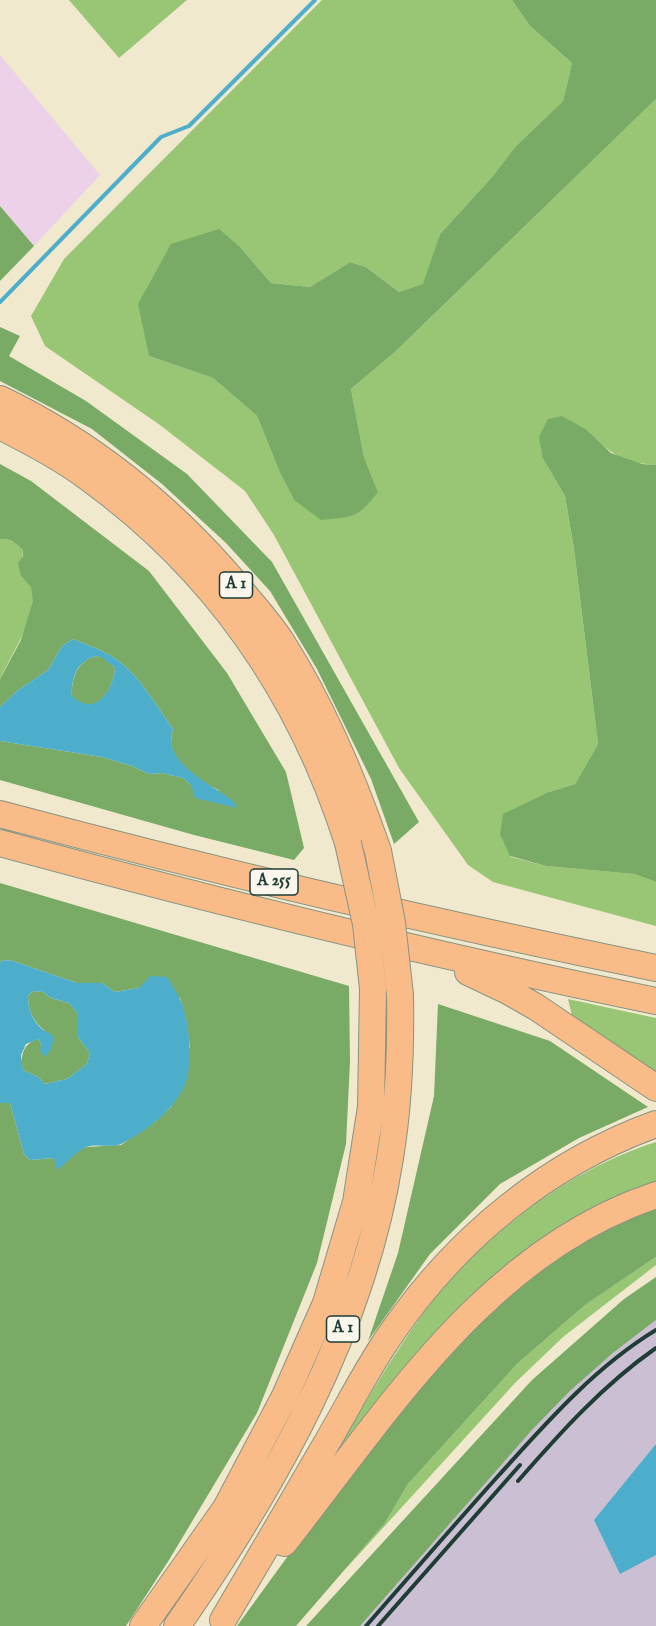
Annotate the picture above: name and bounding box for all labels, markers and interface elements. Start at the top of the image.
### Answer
road number: A 1 [220,572,252,598]
road number: A 255 [250,869,298,895]
road number: A 1 [326,1316,360,1342]

